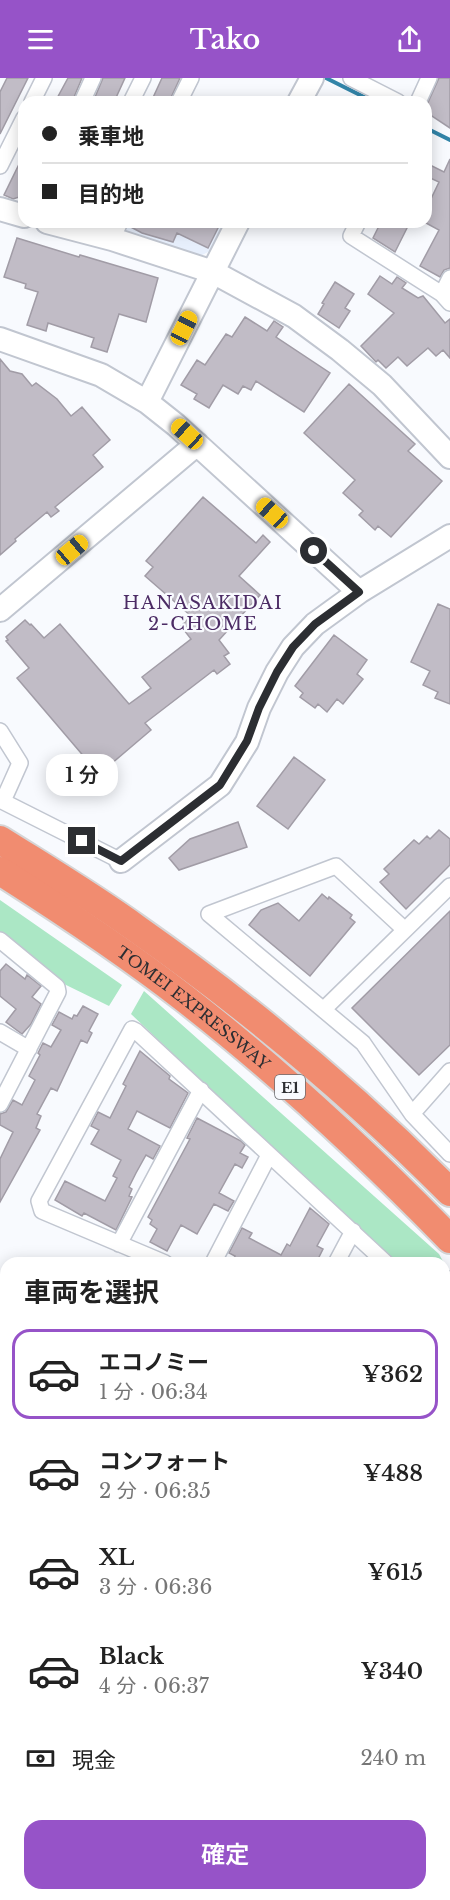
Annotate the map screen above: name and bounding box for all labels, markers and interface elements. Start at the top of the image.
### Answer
icon: menu [24,23,57,56]
text: Tako [190,23,260,56]
icon: share [393,23,426,56]
text: 乗車地 [78,123,144,150]
text: 目的地 [78,181,144,208]
car [168,308,200,348]
car [168,415,206,453]
car [253,494,291,532]
car [52,532,92,568]
route start [300,537,327,564]
district label: HANASAKIDAI 2-CHOME [123,592,283,635]
callout: 1 分 [46,754,118,796]
text: 1 分 [65,763,99,787]
route end [68,827,95,854]
street label: TOMEI EXPRESSWAY [113,942,274,1074]
road number: E1 [275,1075,305,1099]
text: 車両を選択 [24,1276,159,1309]
icon: car [27,1347,81,1401]
text: エコノミー [99,1349,209,1376]
text: ¥362 [362,1361,423,1388]
text: 1 分 · 06:34 [99,1380,208,1404]
icon: car [27,1446,81,1500]
text: コンフォート [99,1448,230,1475]
text: ¥488 [363,1460,423,1487]
text: 2 分 · 06:35 [99,1479,211,1503]
text: XL [99,1544,134,1571]
icon: car [27,1545,81,1599]
text: ¥615 [367,1559,423,1586]
text: 3 分 · 06:36 [99,1575,212,1599]
text: Black [99,1643,164,1670]
icon: car [27,1644,81,1698]
text: ¥340 [360,1658,423,1685]
text: 4 分 · 06:37 [99,1674,209,1698]
icon: cash [24,1742,57,1775]
text: 240 m [361,1746,426,1770]
text: 現金 [72,1747,116,1774]
button: 確定 [24,1820,426,1889]

